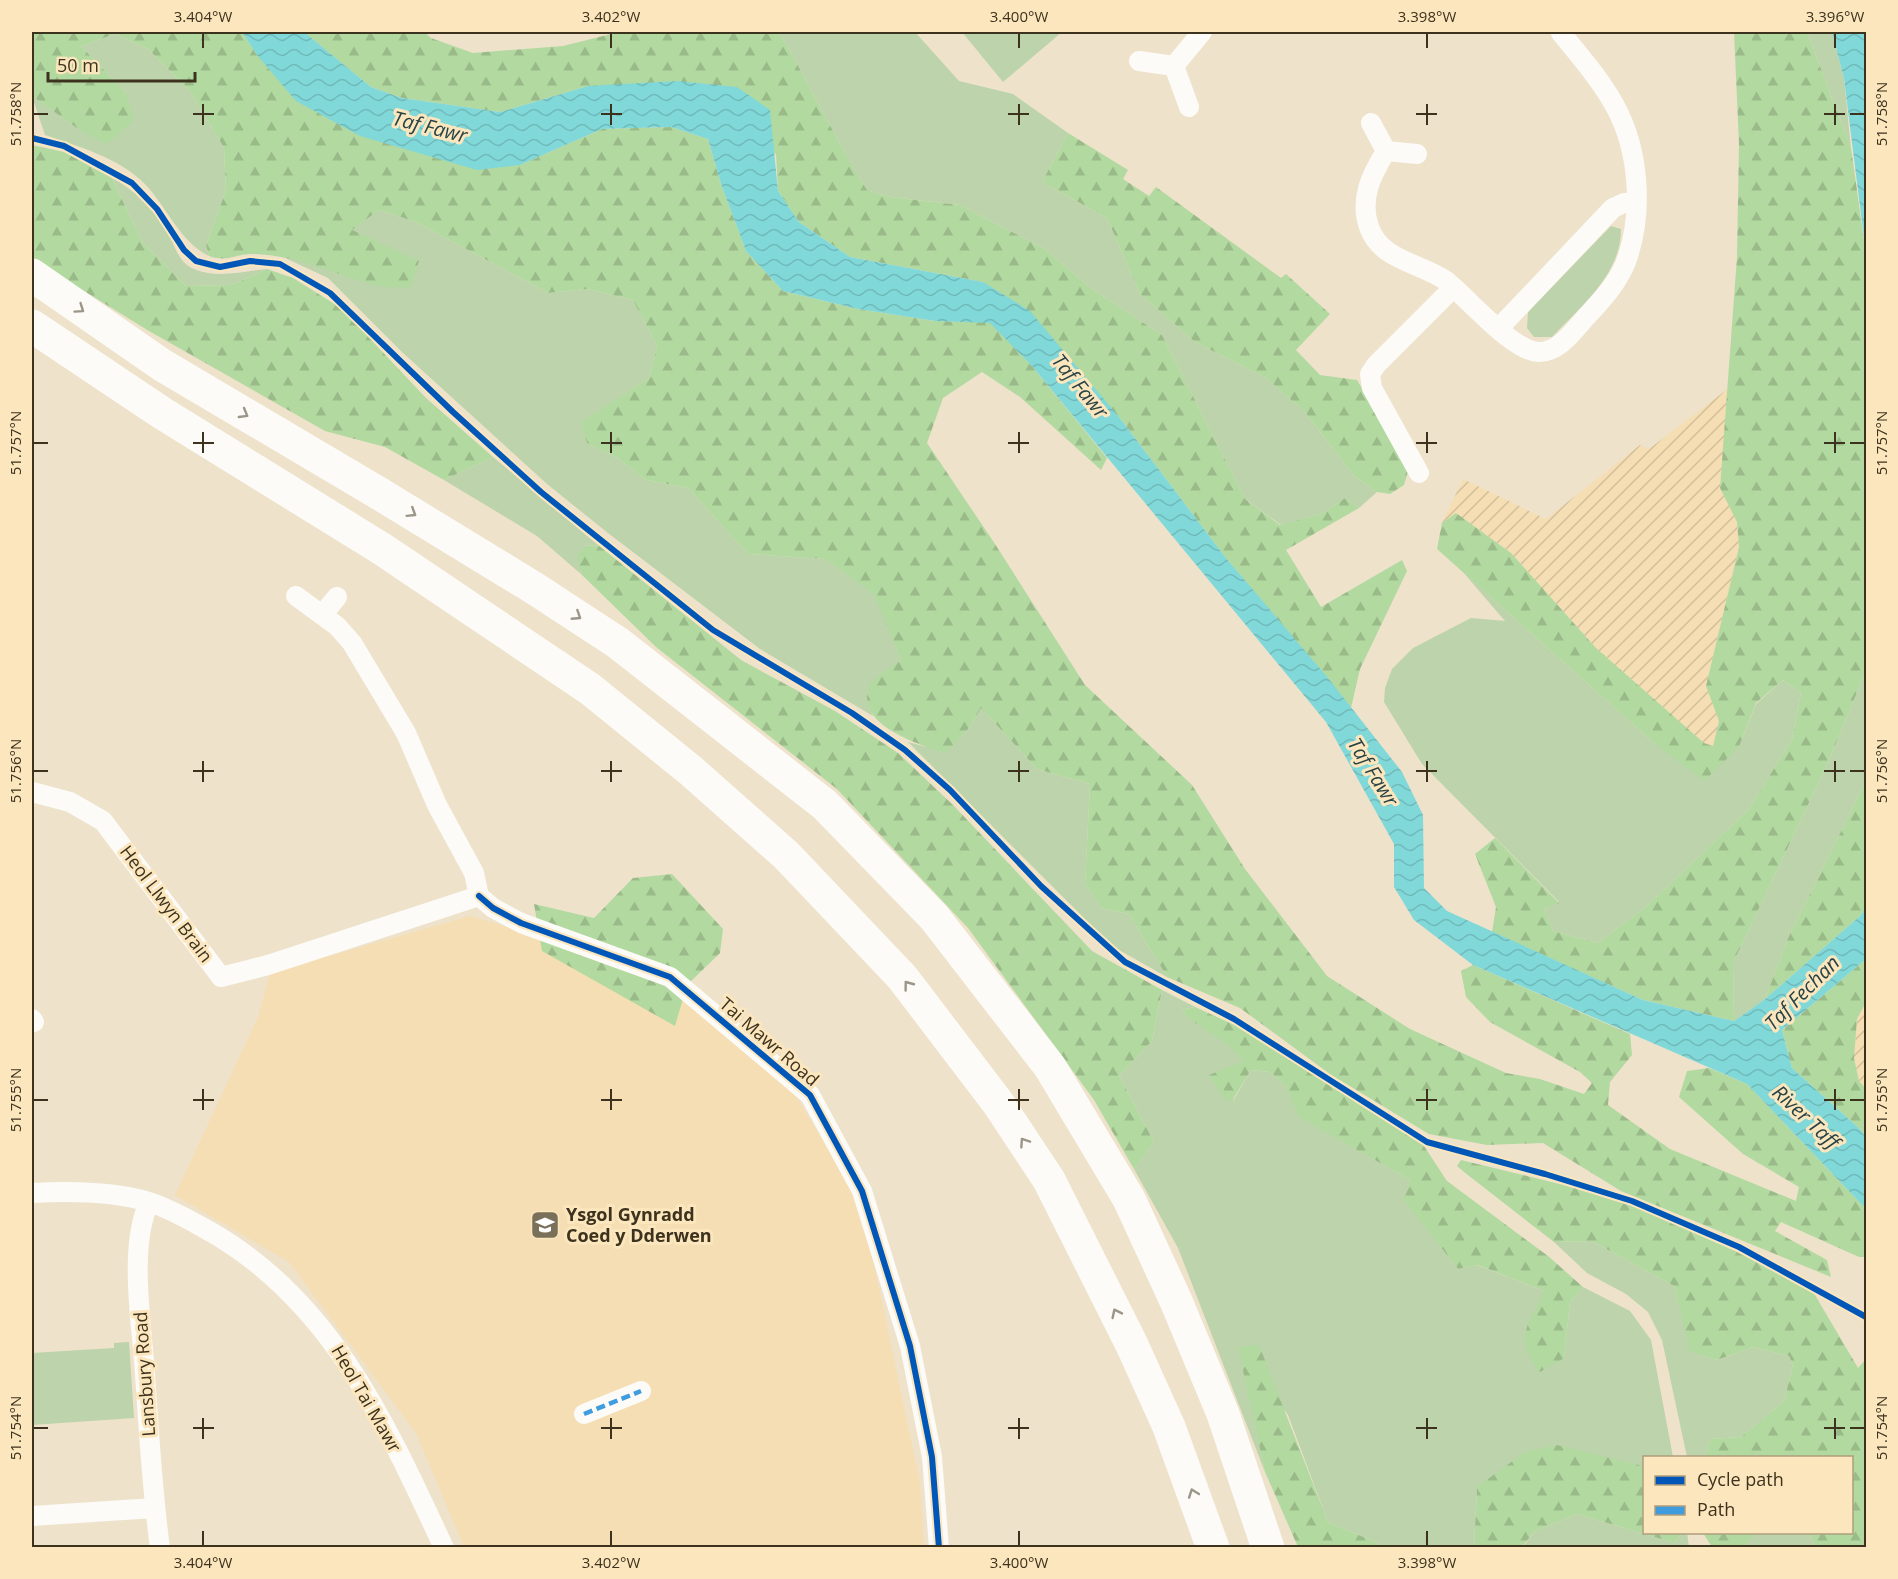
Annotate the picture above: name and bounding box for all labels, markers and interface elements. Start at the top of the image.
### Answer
text: 3.404°W [174,6,232,26]
text: 3.402°W [582,6,640,26]
text: 3.400°W [990,6,1048,26]
text: 3.398°W [1398,6,1456,26]
text: 3.396°W [1806,6,1864,26]
scale bar [48,45,195,83]
text: 50 m [57,53,99,77]
text: 51.758°N [5,82,25,146]
text: 51.758°N [1871,82,1891,146]
water label: Taf Fawr [390,104,471,149]
one-way arrow [73,302,84,313]
water label: Taf Fawr [1046,348,1115,424]
one-way arrow [238,406,248,418]
text: 51.757°N [5,411,25,475]
text: 51.757°N [1871,411,1891,475]
one-way arrow [406,506,416,518]
one-way arrow [571,609,581,621]
water label: Taf Fawr [1342,732,1406,812]
text: 51.756°N [5,739,25,803]
text: 51.756°N [1871,739,1891,803]
street label: Heol Llwyn Brain [115,840,219,967]
water label: Taf Fechan [1758,949,1845,1036]
one-way arrow [905,981,916,992]
street label: Tai Mawr Road [715,991,824,1091]
text: 51.755°N [5,1068,25,1132]
text: 51.755°N [1871,1068,1891,1132]
water label: River Taff [1767,1079,1848,1157]
one-way arrow [1020,1138,1031,1149]
place label: Ysgol Gynradd Coed y Dderwen [566,1202,712,1247]
school or university icon: Ysgol Gynradd Coed y Dderwen [529,1209,561,1241]
one-way arrow [1112,1309,1124,1320]
street label: Lansbury Road [128,1311,160,1437]
street label: Heol Tai Mawr [326,1341,408,1457]
text: 51.754°N [5,1396,25,1460]
text: 51.754°N [1871,1396,1891,1460]
legend [1643,1456,1853,1534]
text: Cycle path [1697,1467,1784,1491]
one-way arrow [1187,1488,1200,1498]
text: Path [1697,1497,1735,1521]
text: 3.404°W [174,1552,232,1572]
text: 3.402°W [582,1552,640,1572]
text: 3.400°W [990,1552,1048,1572]
text: 3.398°W [1398,1552,1456,1572]

